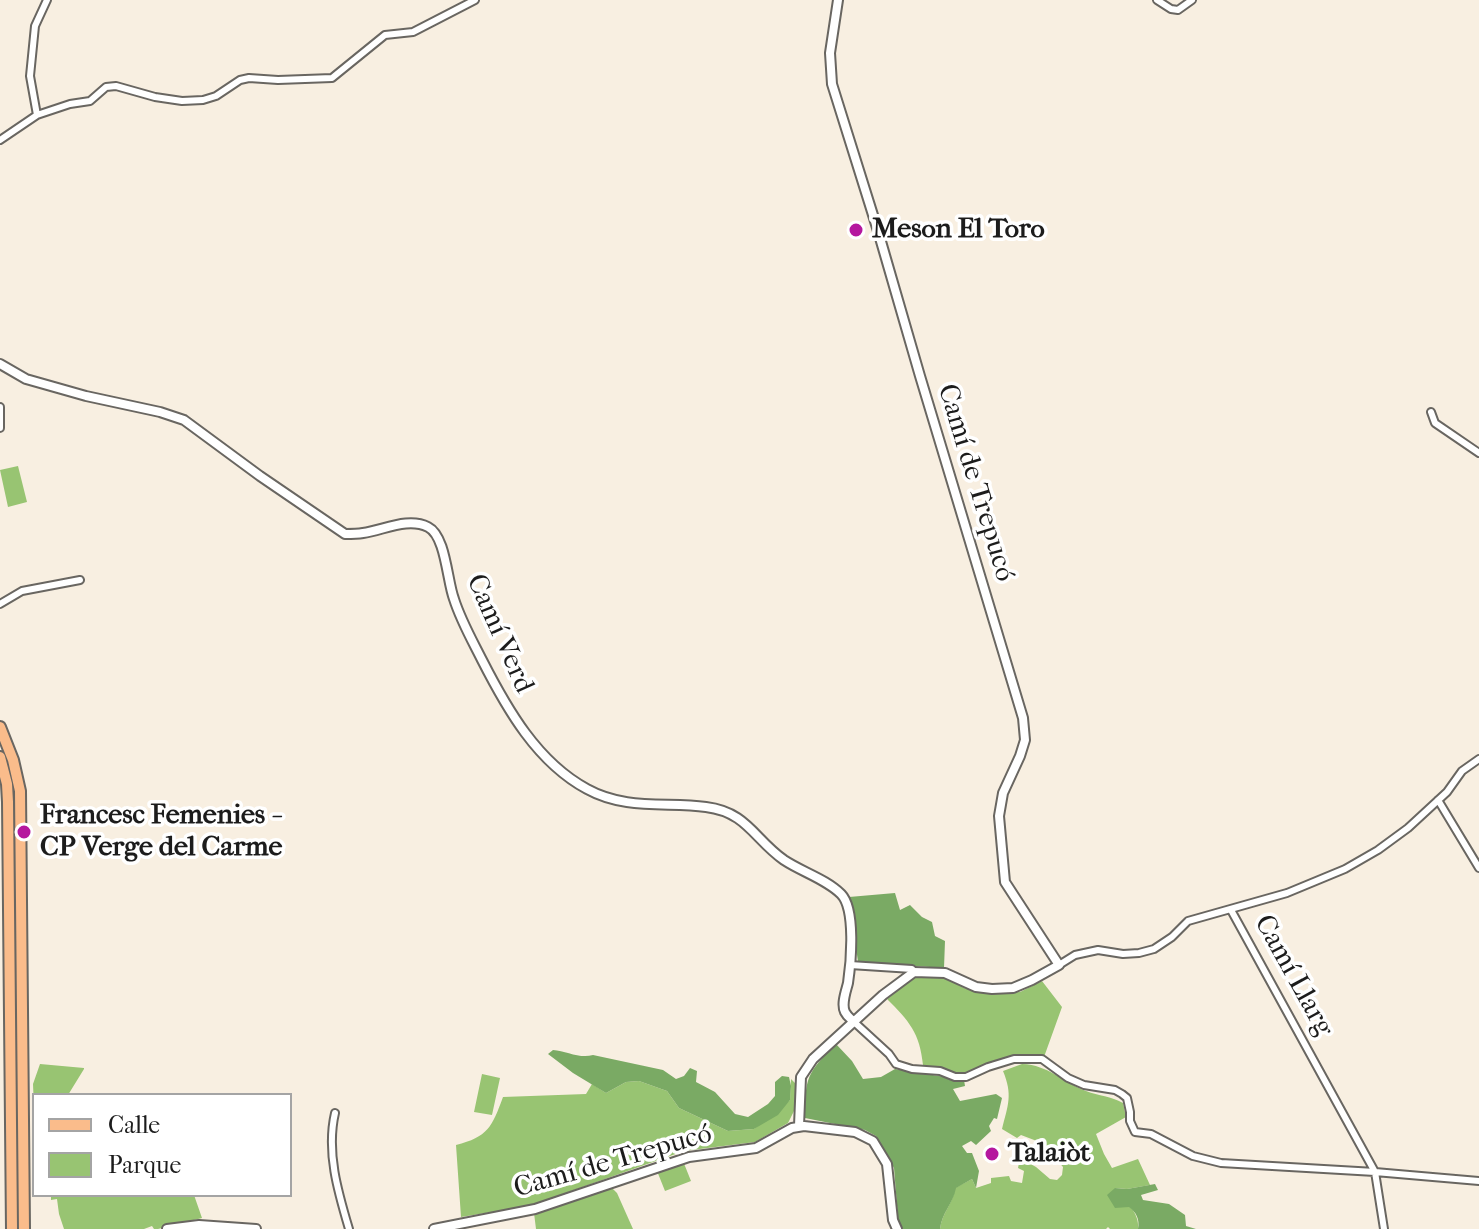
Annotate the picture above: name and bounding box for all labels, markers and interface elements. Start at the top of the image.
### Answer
place label: Meson El Toro [872,213,1045,247]
marker: Meson El Toro [847,221,865,239]
street label: Camí de Trepucó [929,380,1021,586]
street label: Camí Verd [458,569,540,699]
place label: Francesc Femenies - CP Verge del Carme [40,799,282,865]
marker: Francesc Femenies - CP Verge del Carme [15,823,33,841]
street label: Camí Llarg [1246,909,1340,1043]
legend [32,1093,292,1197]
text: Calle [108,1111,160,1139]
street label: Camí de Trepucó [510,1118,716,1206]
place label: Talaiòt [1008,1137,1090,1171]
marker: Talaiòt [983,1145,1001,1163]
text: Parque [108,1151,181,1179]

